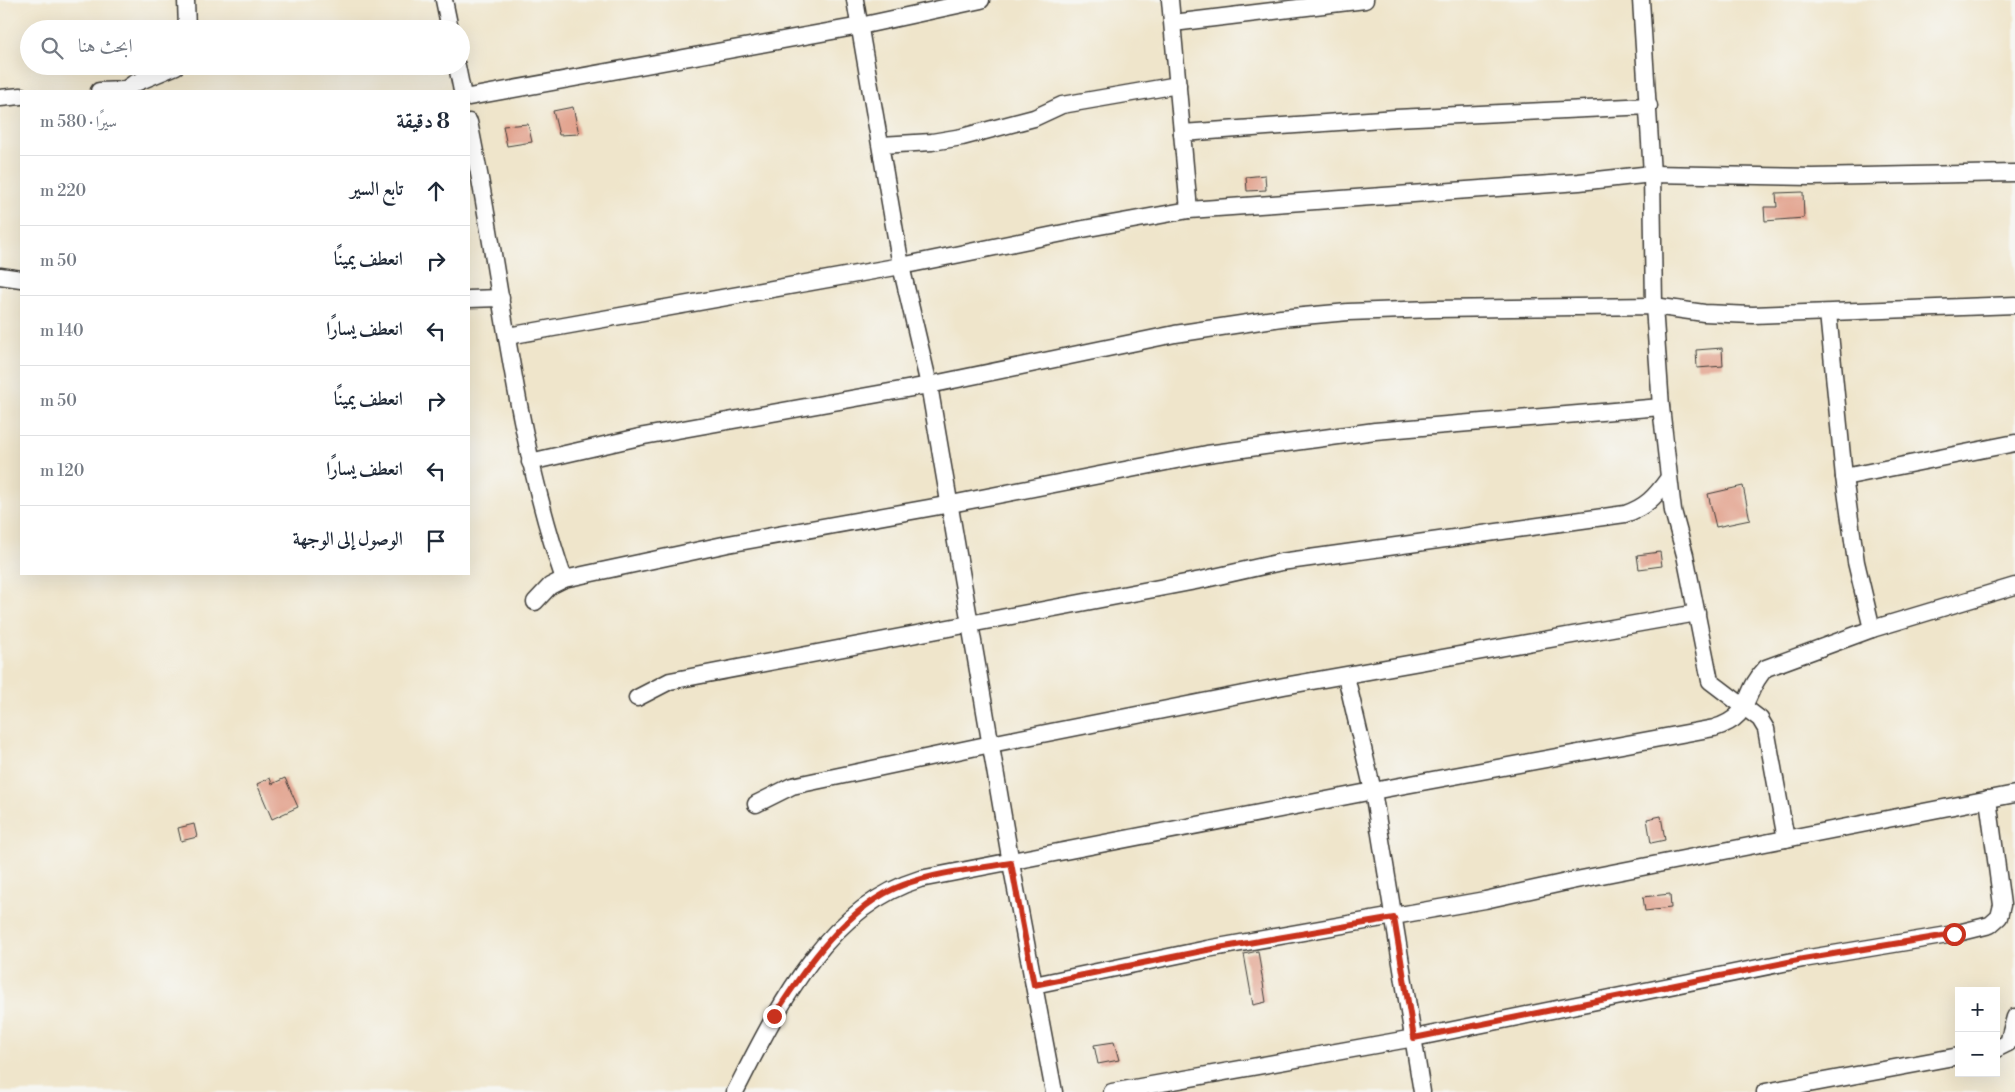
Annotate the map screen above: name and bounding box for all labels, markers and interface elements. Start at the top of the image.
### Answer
search box [20,20,470,75]
icon: search [38,34,66,62]
text: ابحث هنا [78,34,133,58]
text: 8 دقيقة [397,109,450,135]
text: سيرًا · 580 m [40,112,117,132]
text: تابع السير [350,177,403,201]
icon: ahead [422,177,450,205]
text: 220 m [40,181,86,201]
text: انعطف يمينًا [334,247,403,271]
icon: right [422,247,450,275]
text: 50 m [40,251,77,271]
text: انعطف يسارًا [326,317,403,341]
icon: left [422,317,450,345]
text: 140 m [40,321,84,341]
text: انعطف يمينًا [334,387,403,411]
icon: right [422,387,450,415]
text: 50 m [40,391,77,411]
text: انعطف يسارًا [326,457,403,481]
icon: left [422,457,450,485]
text: 120 m [40,461,84,481]
text: الوصول إلى الوجهة [293,527,403,551]
icon: arrive [422,527,450,555]
route start [1943,923,1966,946]
map controls [1955,987,2000,1077]
button: + [1955,987,2000,1032]
route end [763,1005,786,1028]
button: − [1955,1032,2000,1077]

